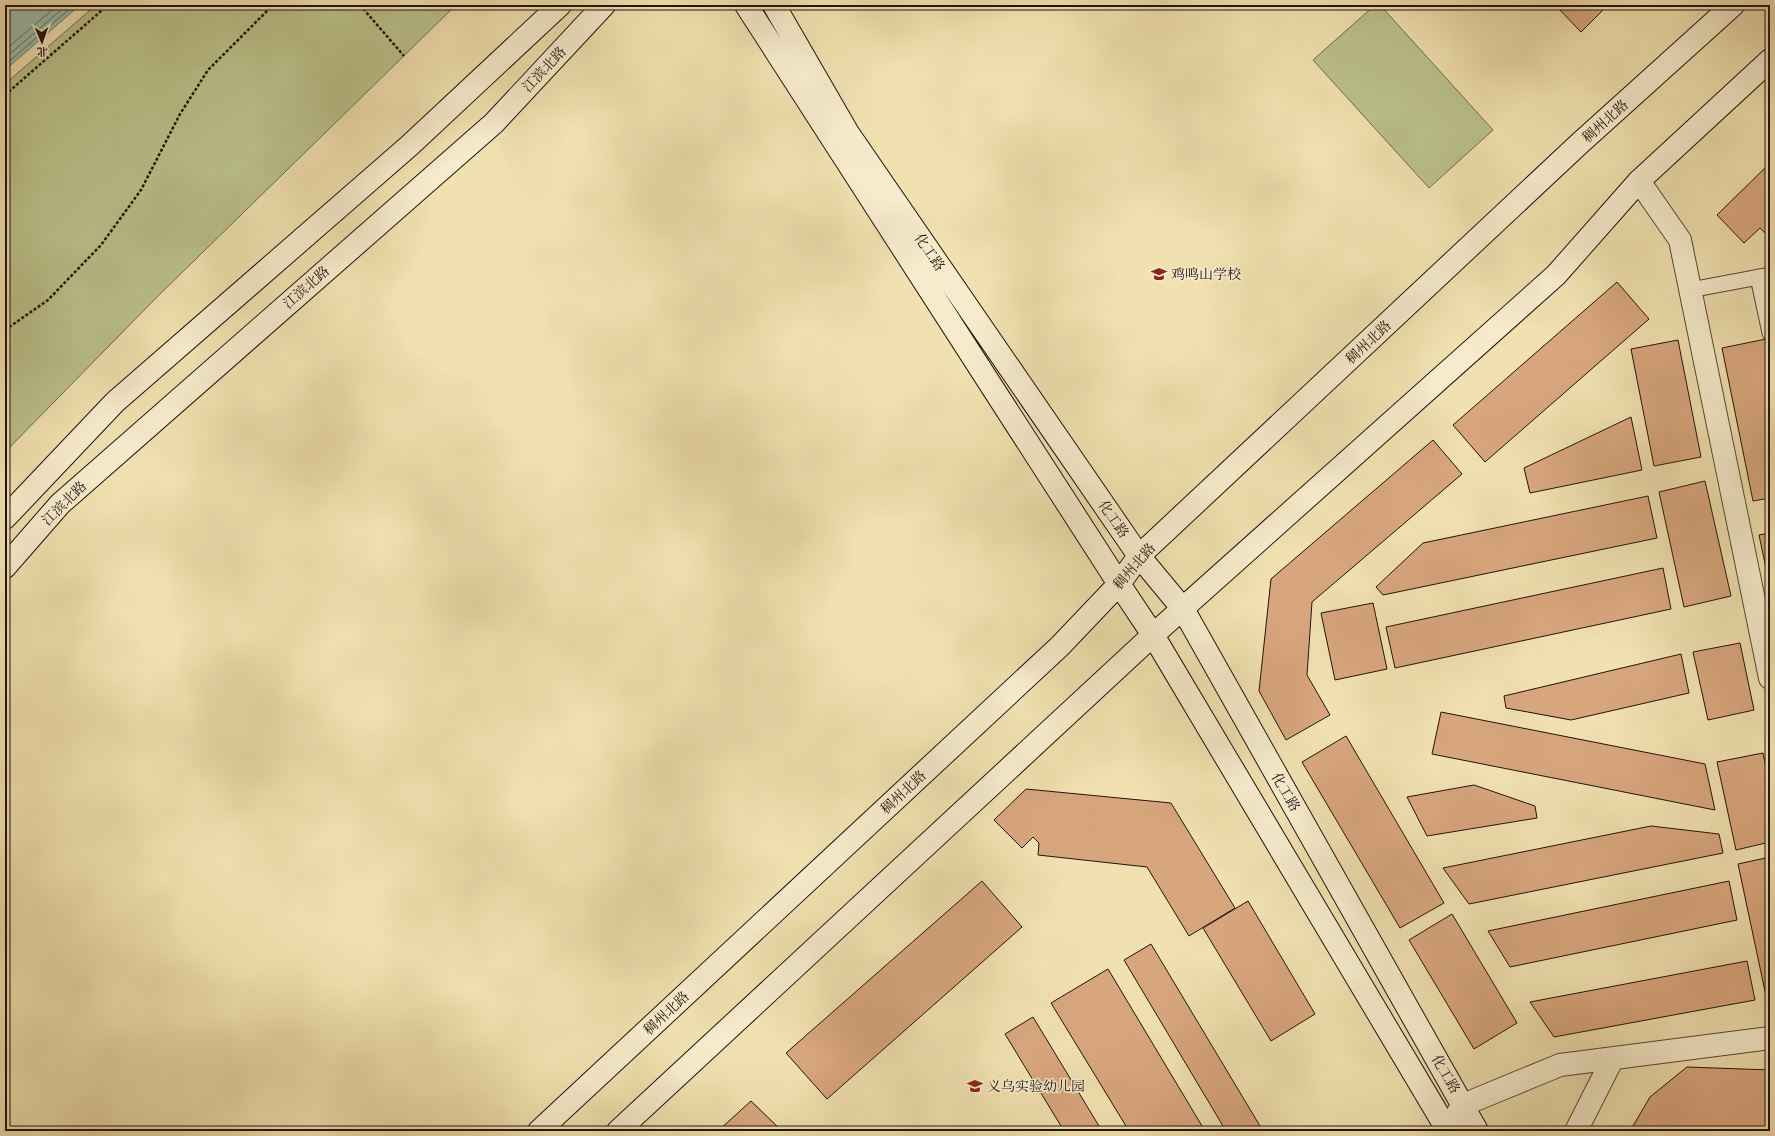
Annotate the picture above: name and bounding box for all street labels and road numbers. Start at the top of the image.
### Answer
street label: 江滨北路 [519,43,570,96]
street label: 稠州北路 [1579,96,1632,146]
street label: 化工路 [911,230,948,274]
street label: 江滨北路 [280,263,333,312]
street label: 稠州北路 [1342,317,1395,368]
street label: 江滨北路 [39,478,90,529]
street label: 化工路 [1095,497,1132,541]
street label: 稠州北路 [1110,540,1159,593]
street label: 稠州北路 [877,767,930,818]
street label: 化工路 [1268,770,1303,815]
street label: 稠州北路 [640,988,693,1039]
street label: 化工路 [1428,1052,1463,1097]

